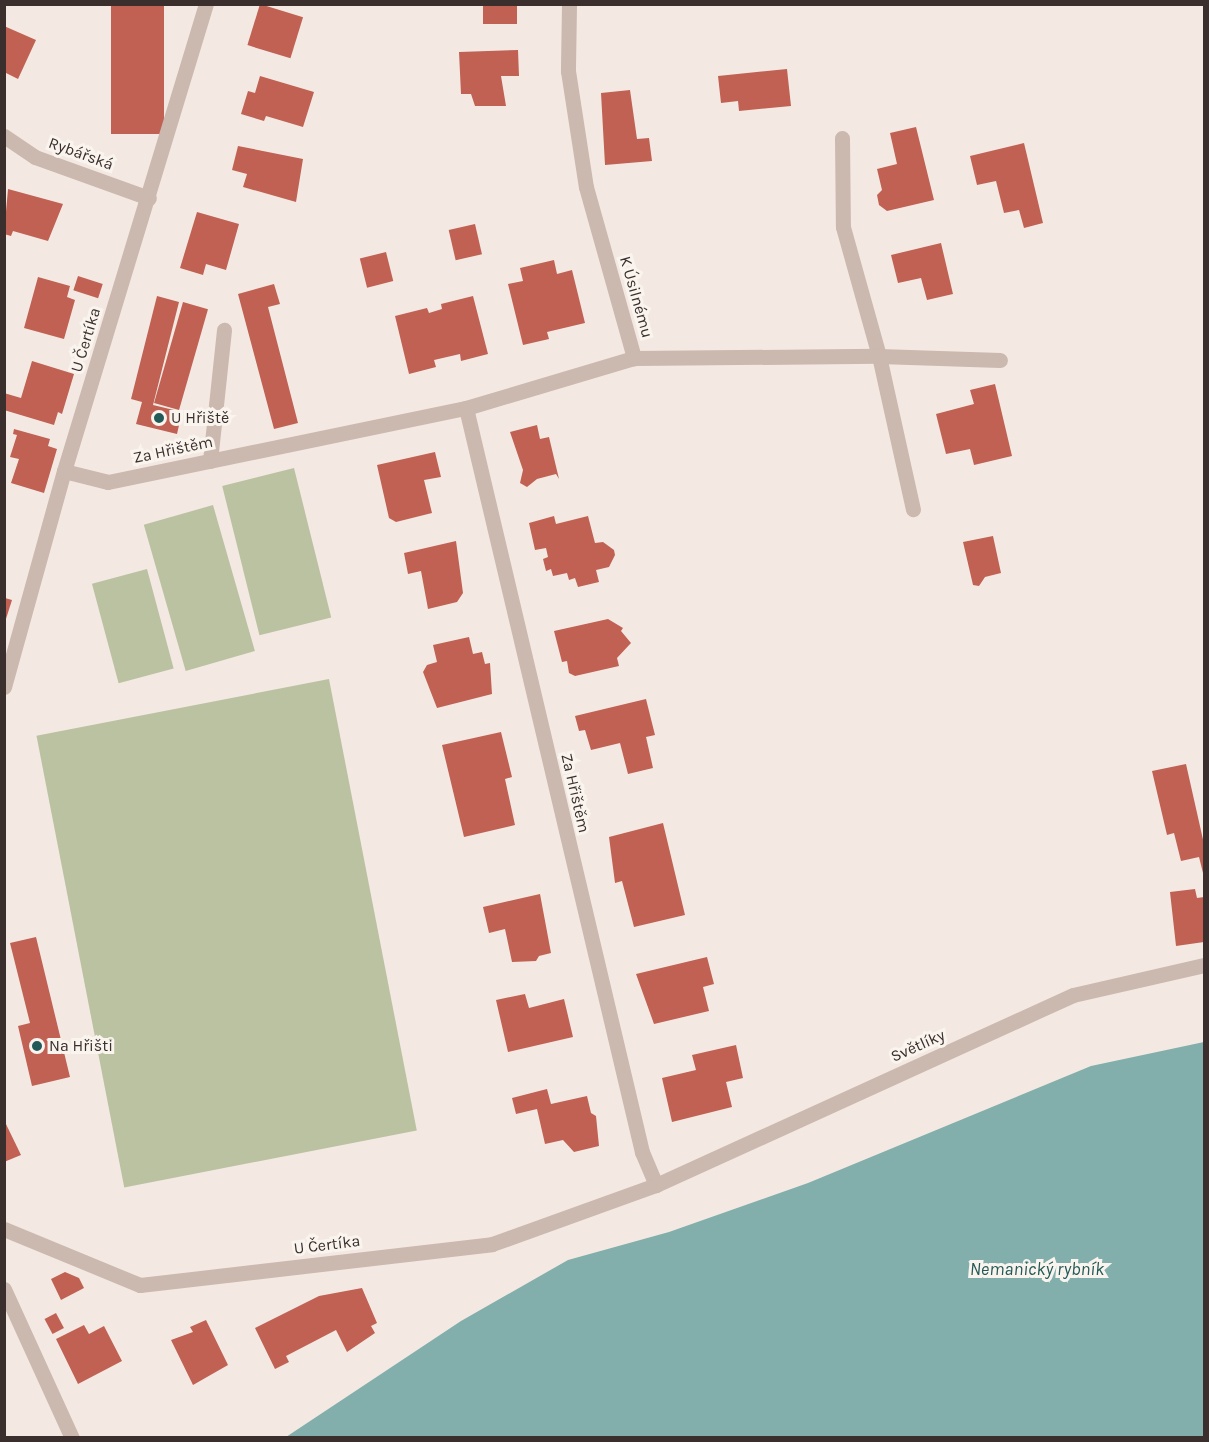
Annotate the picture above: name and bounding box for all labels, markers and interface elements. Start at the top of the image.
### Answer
street label: Rybářská [46,133,116,175]
street label: K Úsilnému [615,254,657,340]
street label: U Čertíka [67,305,105,375]
place label: U Hřiště [171,408,229,428]
marker: U Hřiště [152,411,166,425]
street label: Za Hřištěm [131,432,215,468]
street label: Za Hřištěm [557,751,593,835]
street label: Světlíky [888,1026,948,1066]
place label: Na Hřišti [49,1036,113,1056]
marker: Na Hřišti [30,1039,44,1053]
street label: U Čertíka [293,1231,361,1259]
water label: Nemanický rybník [970,1258,1104,1280]

